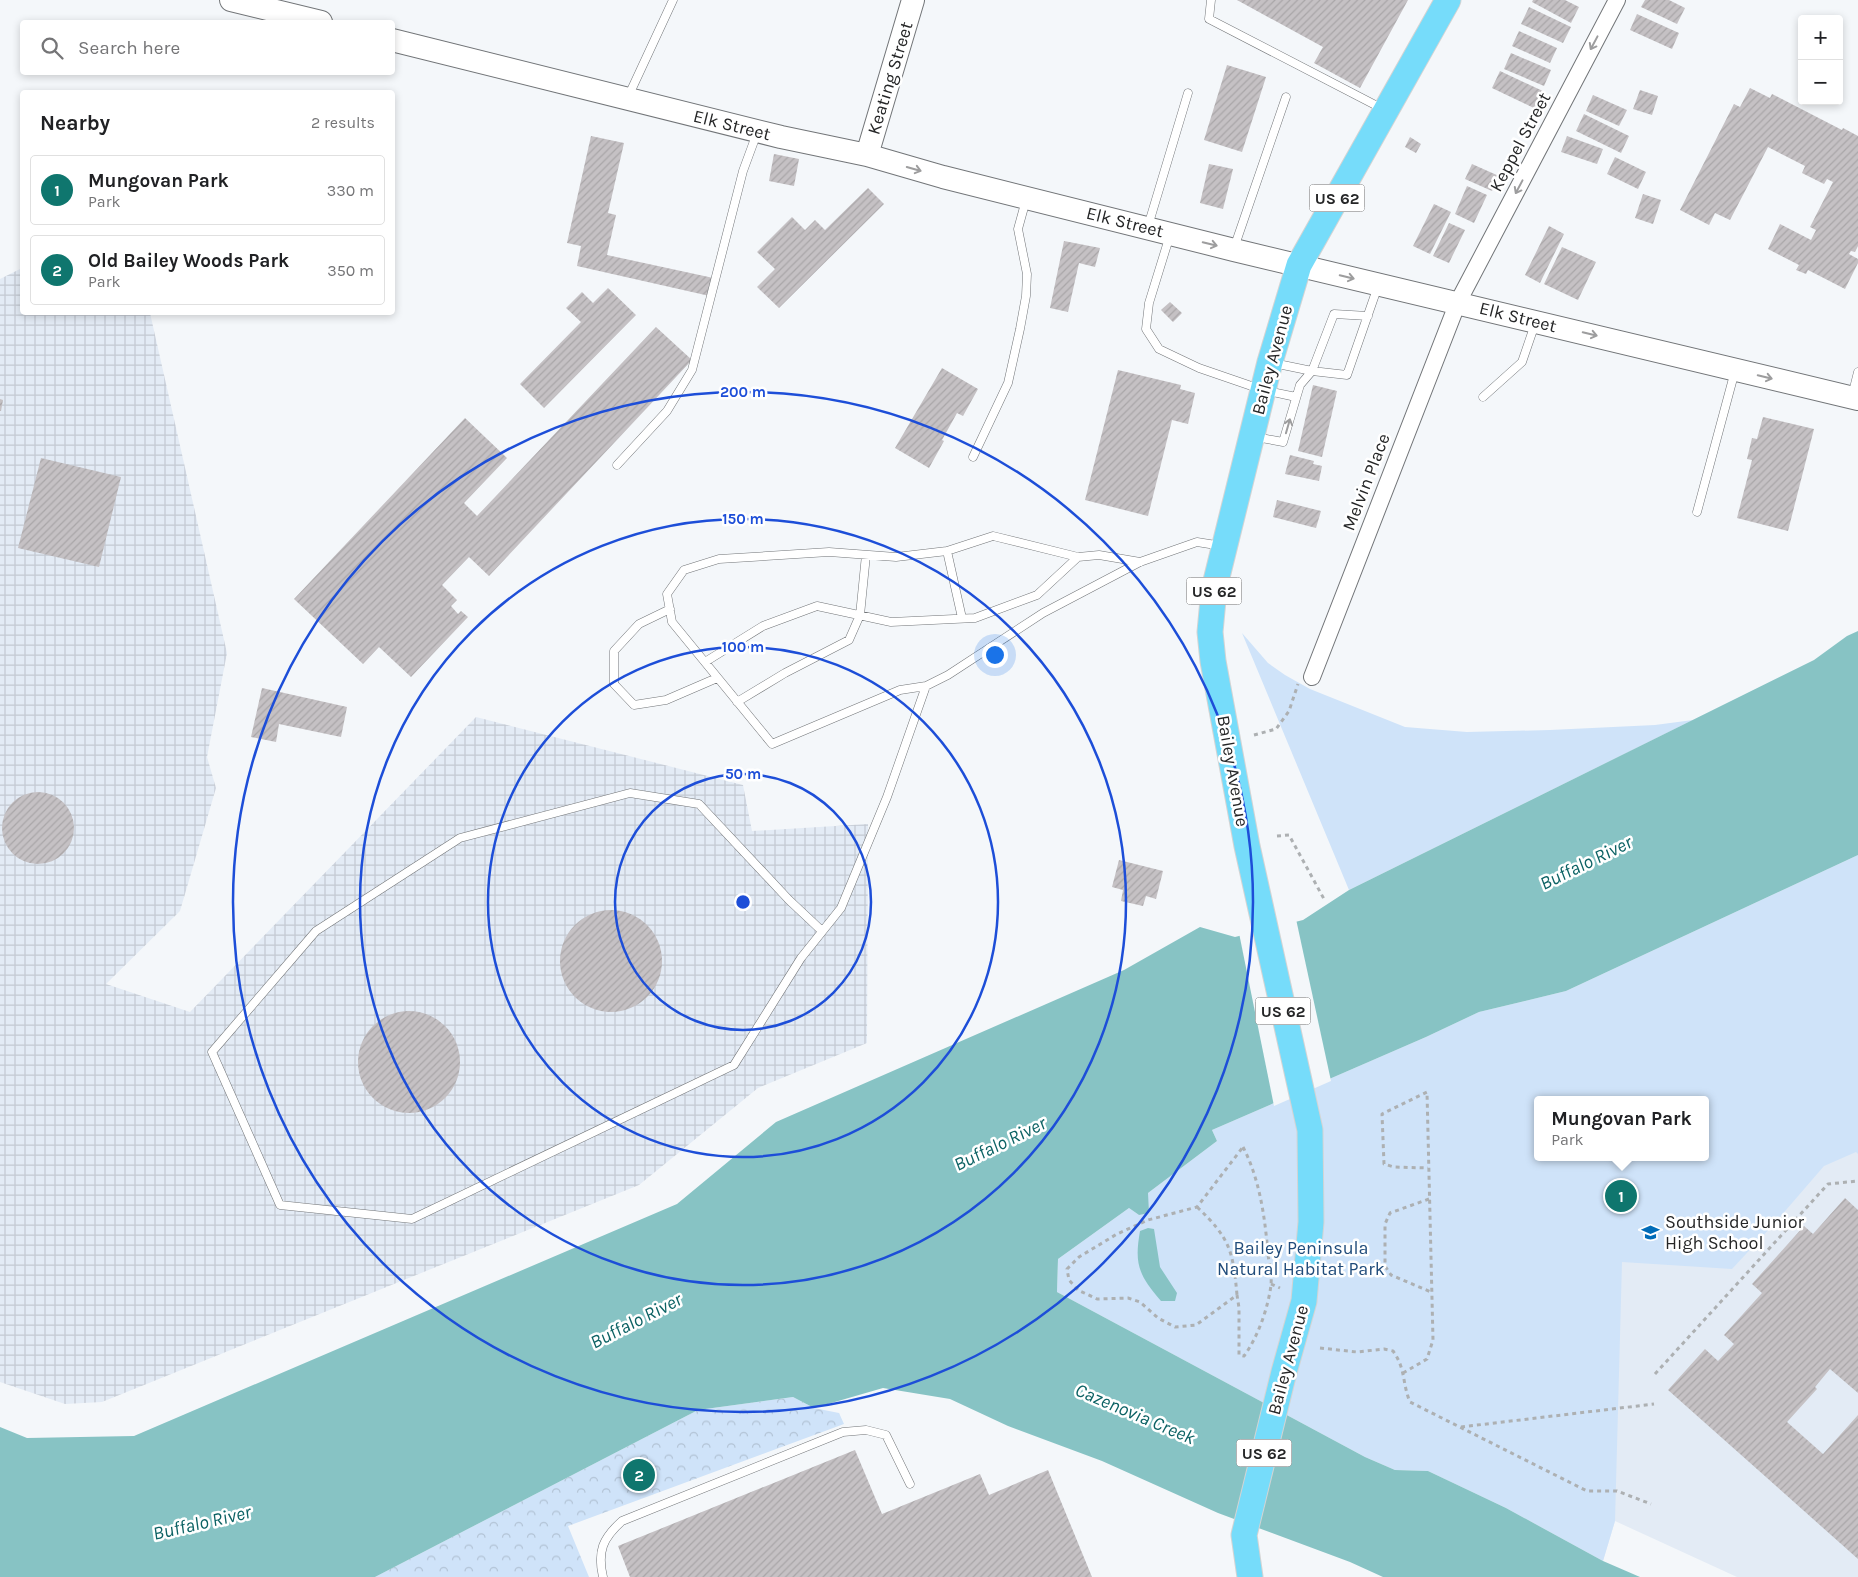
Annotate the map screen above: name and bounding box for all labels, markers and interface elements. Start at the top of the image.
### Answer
map controls [1798,15,1843,105]
button: + [1798,15,1843,60]
street label: Keating Street [862,19,918,137]
search box [20,20,395,75]
icon: search [38,34,66,62]
one-way arrow [1589,35,1598,50]
text: Search here [78,37,180,59]
button: − [1798,60,1843,105]
street label: Keppel Street [1485,88,1555,195]
street label: Elk Street [691,105,773,145]
text: Nearby [40,111,110,135]
text: 2 results [311,113,375,132]
one-way arrow [905,164,921,174]
text: Mungovan Park [88,170,229,192]
one-way arrow [1514,179,1523,194]
text: 1 [54,181,60,200]
text: 330 m [327,181,374,200]
road number: US 62 [1310,184,1364,212]
text: Park [88,192,120,211]
street label: Elk Street [1084,202,1166,242]
one-way arrow [1202,239,1218,249]
text: Old Bailey Woods Park [88,250,289,272]
text: 2 [52,261,62,280]
text: 350 m [327,261,374,280]
text: Park [88,272,120,291]
one-way arrow [1338,273,1354,282]
street label: Elk Street [1477,297,1559,337]
street label: Bailey Avenue [1247,303,1297,417]
one-way arrow [1581,330,1597,339]
one-way arrow [1756,373,1772,382]
text: 200 m [720,383,766,401]
one-way arrow [1283,418,1293,434]
street label: Melvin Place [1337,430,1395,534]
text: 150 m [722,510,764,528]
road number: US 62 [1186,578,1242,604]
text: 100 m [722,638,764,656]
your location [982,642,1008,668]
street label: Bailey Avenue [1212,714,1254,828]
text: 50 m [725,765,761,783]
water label: Buffalo River [1536,831,1637,895]
centre of rings [734,893,752,911]
road number: US 62 [1256,998,1310,1024]
popup [1534,1096,1709,1161]
text: Mungovan Park [1551,1108,1692,1130]
water label: Buffalo River [950,1112,1051,1176]
text: Park [1551,1130,1584,1149]
pin: 1 [1605,1177,1637,1215]
place label: Southside Junior High School [1665,1211,1804,1254]
school or university icon: Southside Junior High School [1641,1222,1661,1242]
park label: Bailey Peninsula Natural Habitat Park [1217,1237,1385,1280]
water label: Buffalo River [586,1288,687,1354]
street label: Bailey Avenue [1263,1303,1313,1417]
water label: Cazenovia Creek [1072,1379,1199,1449]
road number: US 62 [1236,1440,1292,1466]
pin: 2 [623,1456,655,1494]
water label: Buffalo River [151,1501,255,1545]

